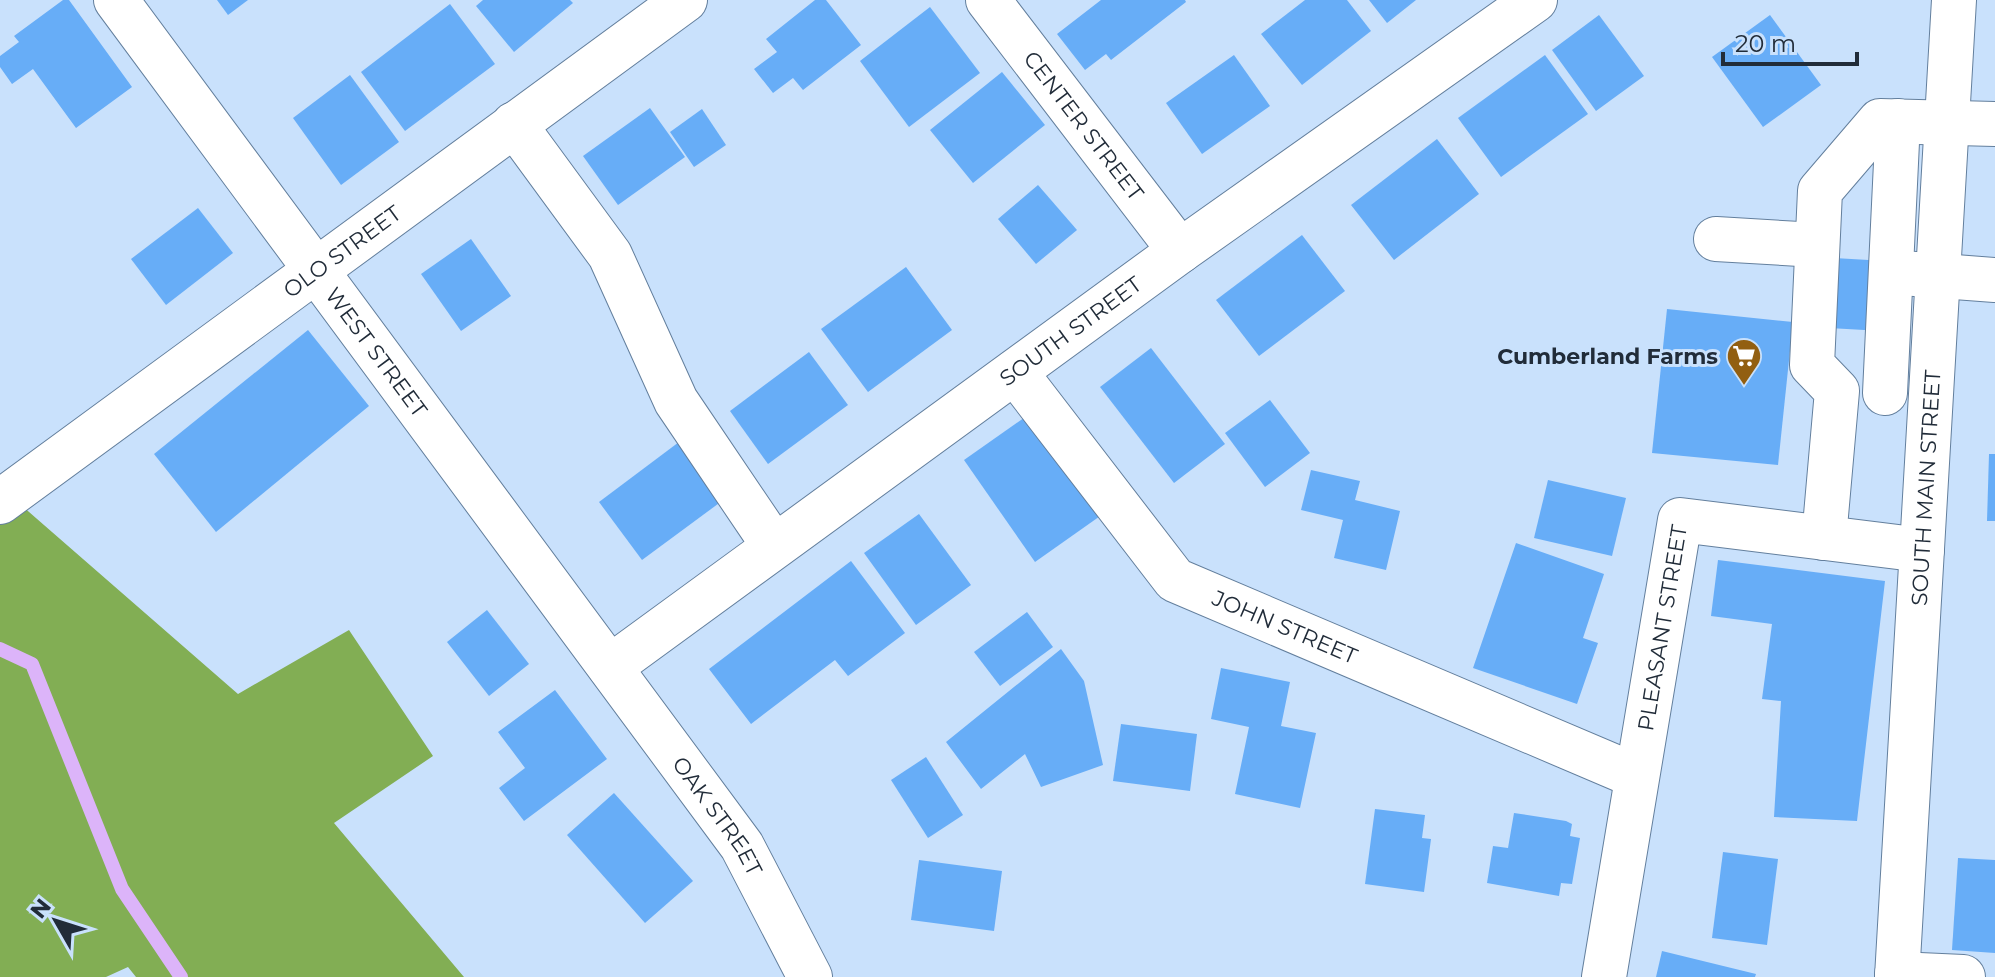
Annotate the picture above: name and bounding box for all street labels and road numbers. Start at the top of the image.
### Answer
street label: CENTER STREET [1018,45,1150,206]
street label: OLO STREET [278,199,406,303]
street label: SOUTH STREET [994,270,1147,392]
street label: WEST STREET [320,282,434,423]
street label: SOUTH MAIN STREET [1905,369,1946,607]
street label: PLEASANT STREET [1632,522,1693,733]
street label: JOHN STREET [1208,584,1362,670]
street label: OAK STREET [667,751,769,880]

